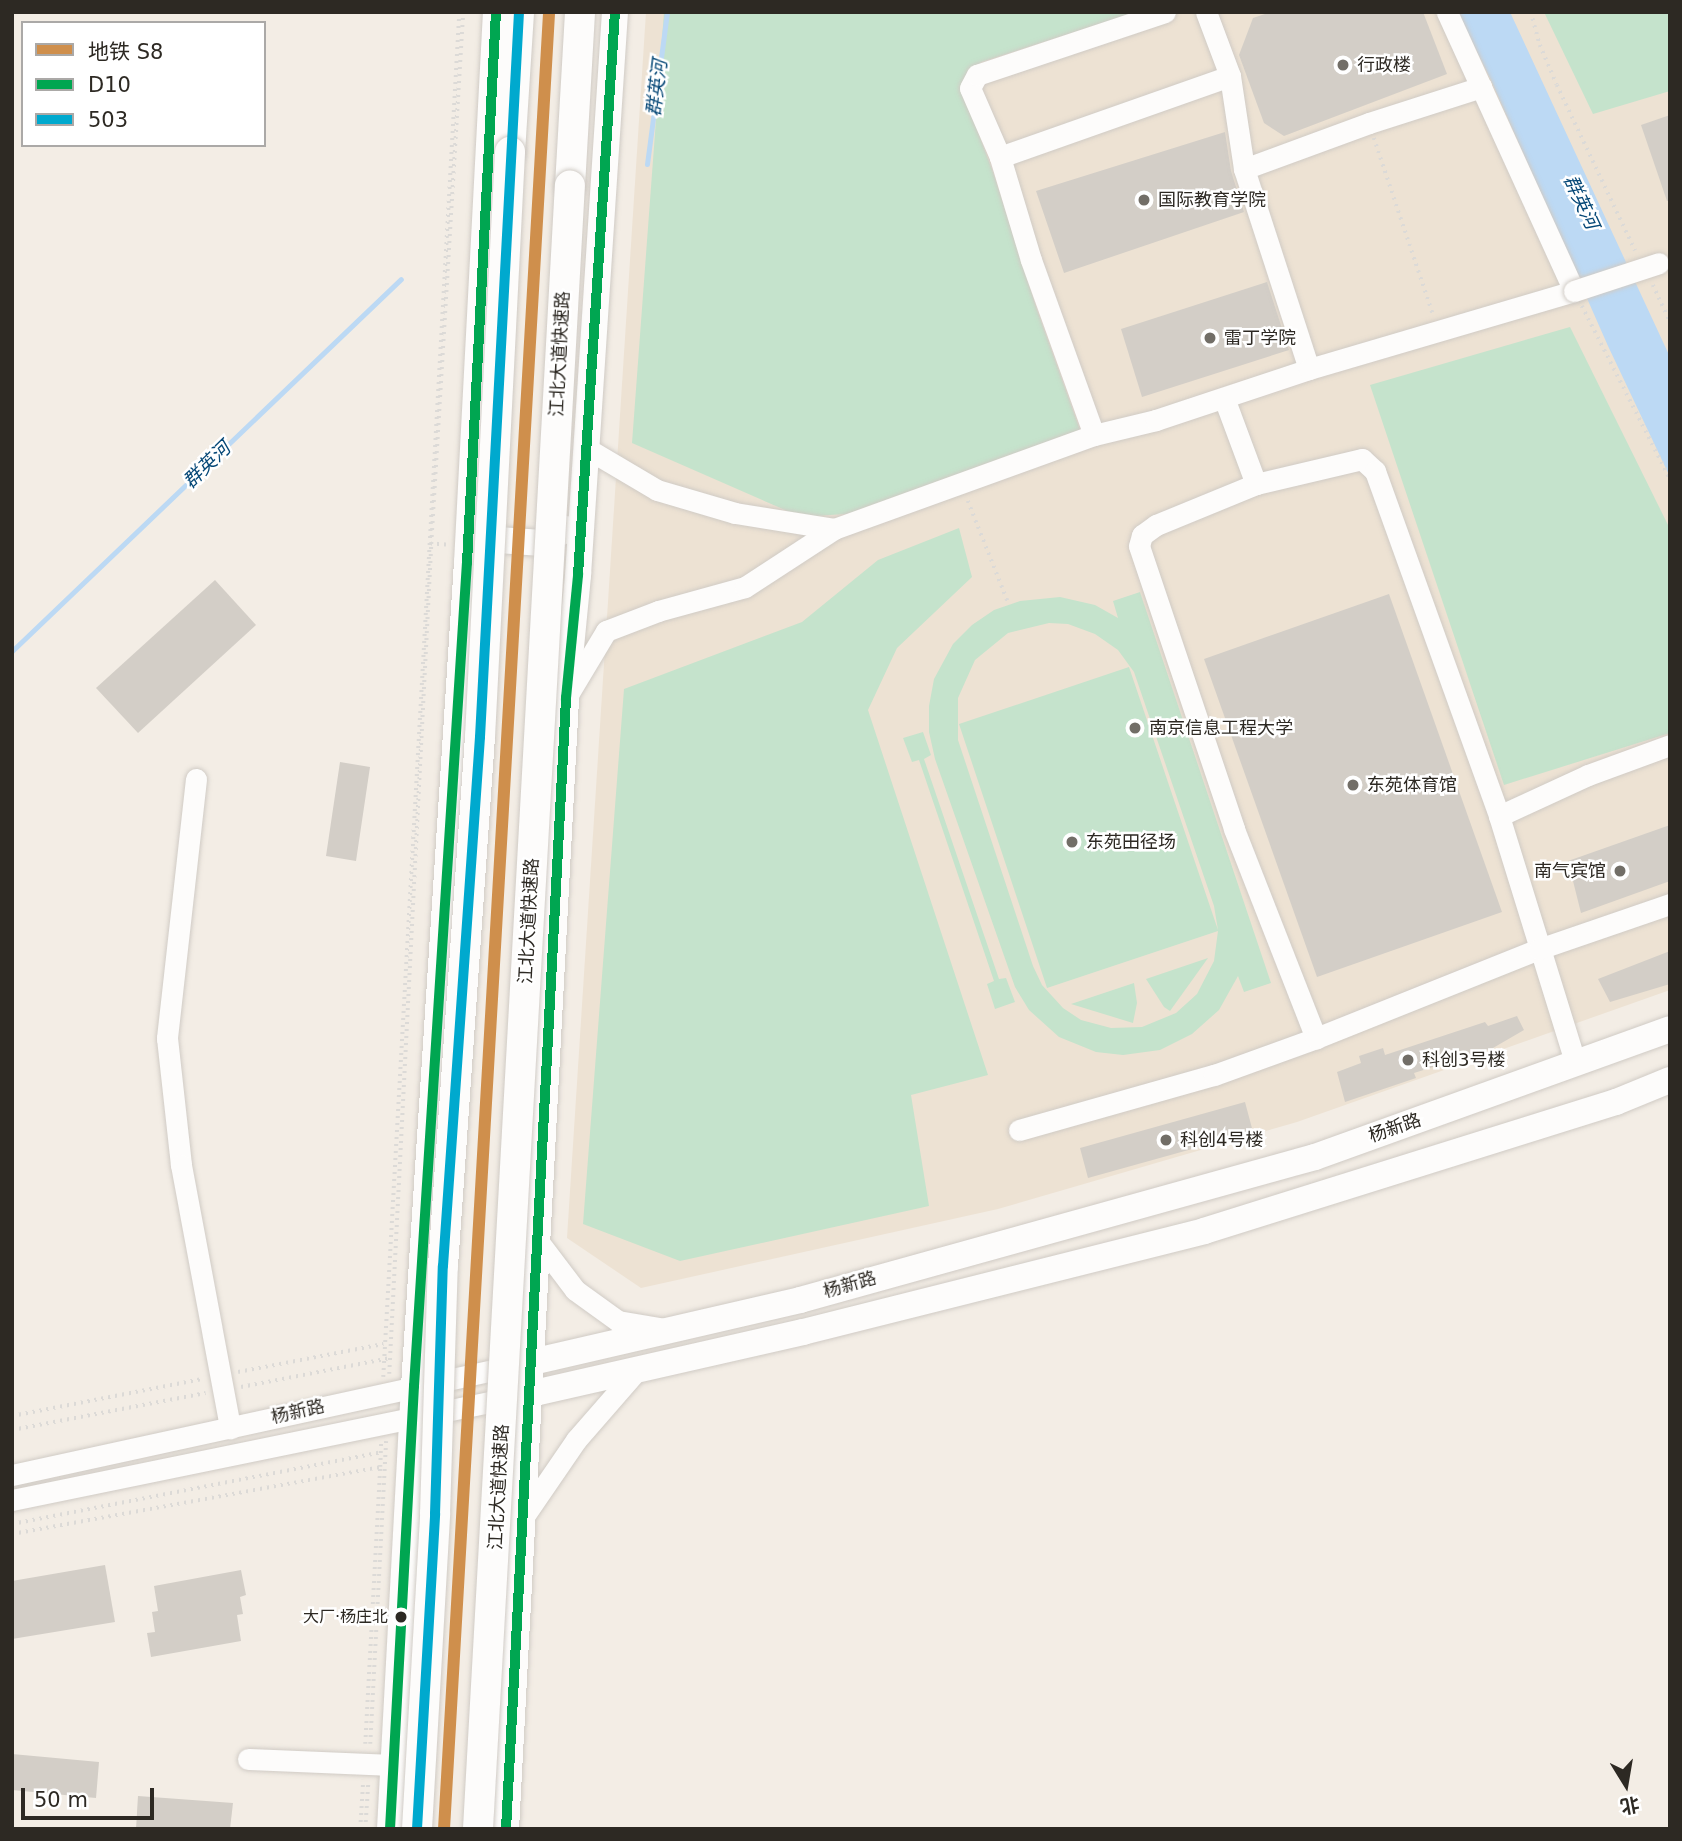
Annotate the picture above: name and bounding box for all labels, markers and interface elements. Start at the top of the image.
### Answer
legend [21,21,266,147]
text: 地铁 S8 [88,40,163,64]
place label: 行政楼 [1357,54,1411,76]
marker: 行政楼 [1335,57,1351,73]
water label: 群英河 [642,58,672,118]
text: D10 [88,73,131,97]
text: 503 [88,108,128,132]
water label: 群英河 [1559,171,1603,233]
place label: 国际教育学院 [1158,189,1266,211]
marker: 国际教育学院 [1136,192,1152,208]
street label: 江北大道快速路 [546,291,574,417]
place label: 雷丁学院 [1224,327,1296,349]
marker: 雷丁学院 [1202,330,1218,346]
water label: 群英河 [179,437,235,493]
place label: 南京信息工程大学 [1149,717,1293,739]
marker: 南京信息工程大学 [1127,720,1143,736]
place label: 东苑体育馆 [1367,774,1457,796]
marker: 东苑体育馆 [1345,777,1361,793]
place label: 东苑田径场 [1086,831,1176,853]
marker: 东苑田径场 [1064,834,1080,850]
street label: 江北大道快速路 [515,858,543,984]
place label: 南气宾馆 [1534,860,1606,882]
marker: 南气宾馆 [1612,863,1628,879]
place label: 科创3号楼 [1422,1049,1505,1071]
marker: 科创3号楼 [1400,1052,1416,1068]
street label: 杨新路 [1366,1109,1424,1147]
place label: 科创4号楼 [1180,1129,1263,1151]
marker: 科创4号楼 [1158,1132,1174,1148]
street label: 杨新路 [821,1267,879,1303]
street label: 杨新路 [269,1395,327,1429]
street label: 江北大道快速路 [485,1424,513,1550]
place label: 大厂·杨庄北 [303,1607,388,1627]
marker: 大厂·杨庄北 [394,1610,408,1624]
north arrow [1591,1750,1661,1820]
scale bar [24,1774,158,1818]
text: 50 m [34,1788,88,1812]
text: 北 [1619,1793,1641,1818]

